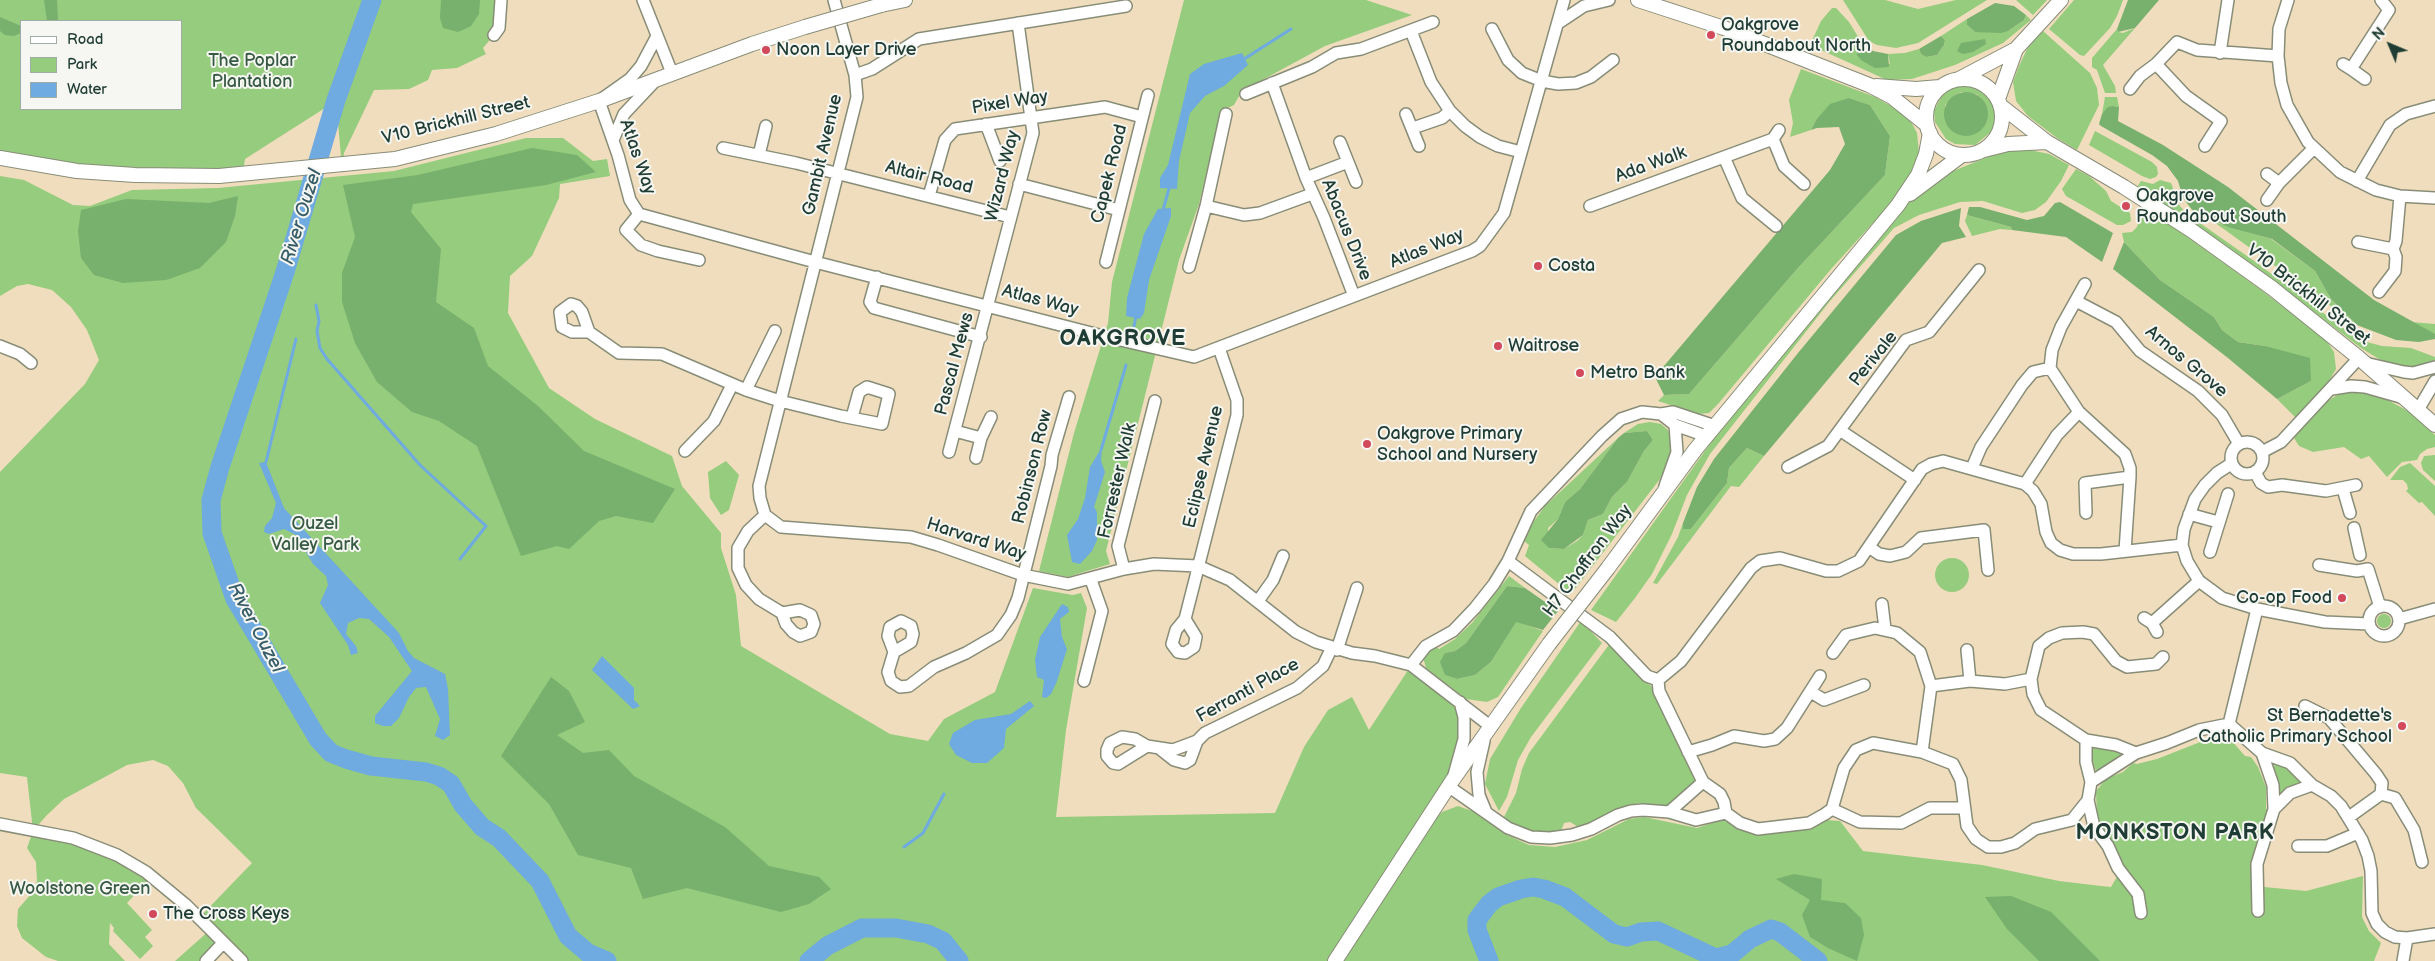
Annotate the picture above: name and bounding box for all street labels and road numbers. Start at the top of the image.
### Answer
street label: Pixel Way [970,86,1050,120]
street label: V10 Brickhill Street [380,92,532,150]
street label: Gambit Avenue [799,92,847,218]
street label: Atlas Way [614,117,660,197]
street label: Capek Road [1087,122,1133,226]
street label: Wizard Way [981,128,1025,224]
street label: Ada Walk [1612,142,1690,188]
street label: Altair Road [883,157,975,199]
street label: Abacus Drive [1316,176,1376,284]
street label: Atlas Way [1387,224,1467,274]
street label: V10 Brickhill Street [2242,240,2374,350]
street label: Atlas Way [999,280,1081,322]
street label: Pascal Mews [931,310,979,418]
street label: Arnos Grove [2141,321,2231,403]
street label: Perivale [1845,327,1903,391]
street label: Eclipse Avenue [1179,404,1229,530]
street label: Robinson Row [1008,408,1058,526]
street label: Forrester Walk [1094,421,1142,541]
street label: H7 Chaffron Way [1539,501,1637,621]
street label: Harvard Way [923,514,1029,566]
street label: Ferranti Place [1193,654,1303,728]

